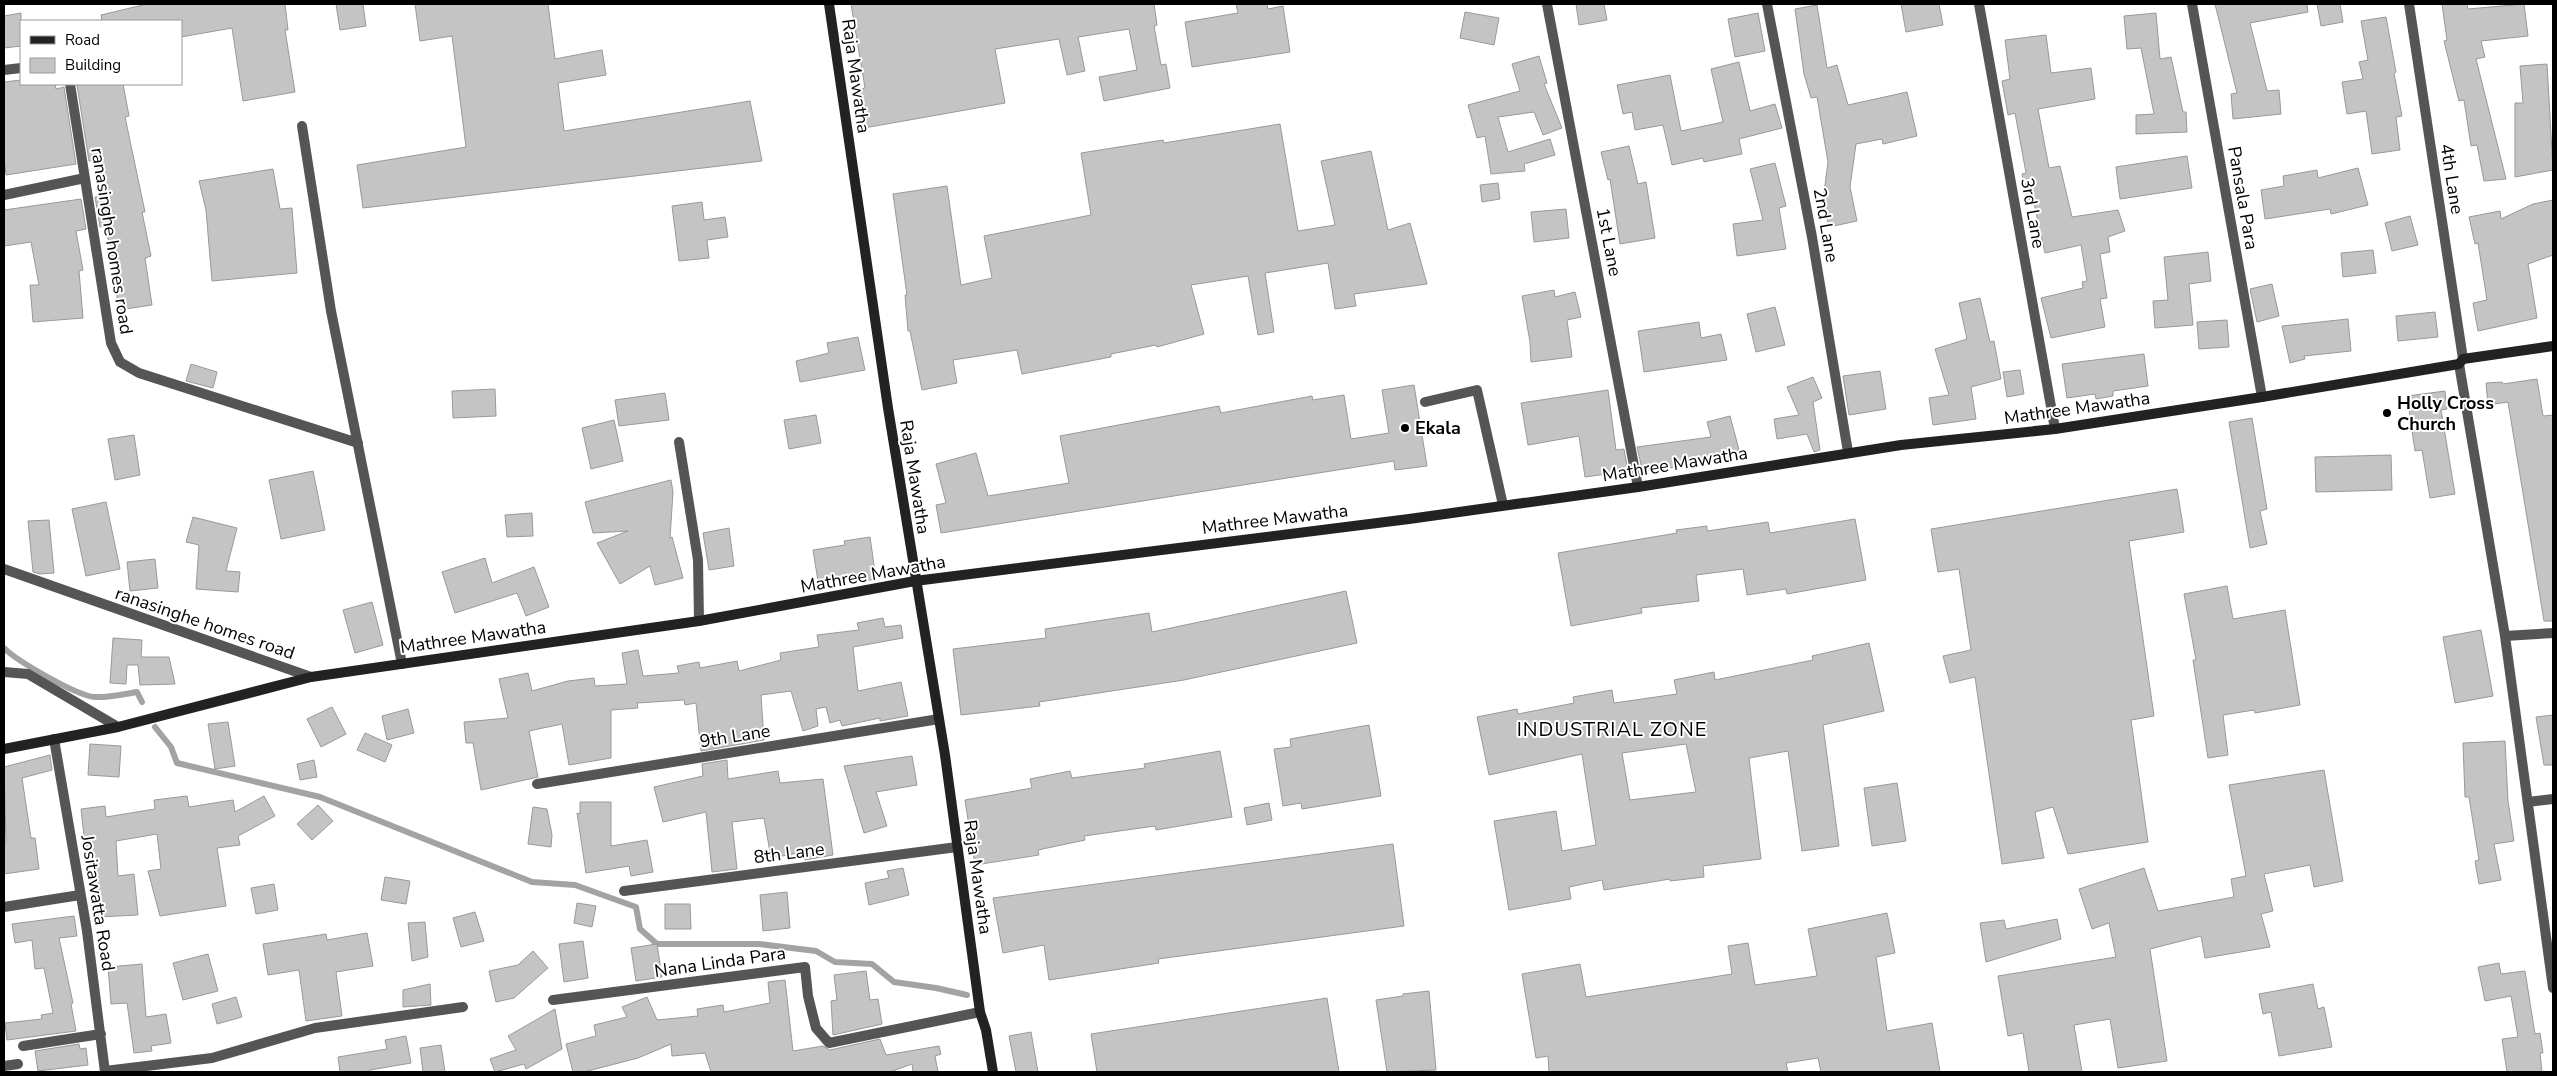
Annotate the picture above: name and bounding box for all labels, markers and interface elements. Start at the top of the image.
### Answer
street label: Raja Mawatha [836,17,876,135]
legend [20,20,182,85]
text: Road [65,30,100,50]
text: Building [65,55,121,75]
street label: 4th Lane [2435,142,2469,216]
street label: Pansala Para [2222,144,2264,252]
street label: ranasinghe homes road [85,146,139,336]
street label: 3rd Lane [2015,176,2051,250]
street label: 2nd Lane [1808,186,1844,264]
street label: 1st Lane [1591,206,1627,278]
street label: Mathree Mawatha [2003,386,2151,430]
place label: Holly Cross Church [2397,391,2494,436]
marker: Holly Cross Church [2381,407,2393,419]
place label: Ekala [1415,416,1461,440]
street label: Raja Mawatha [894,418,936,536]
marker: Ekala [1399,422,1411,434]
street label: Mathree Mawatha [1601,441,1749,487]
street label: Mathree Mawatha [1201,498,1349,540]
street label: Mathree Mawatha [799,549,947,599]
street label: ranasinghe homes road [112,581,298,665]
street label: Mathree Mawatha [399,615,547,659]
district label: INDUSTRIAL ZONE [1517,716,1707,743]
street label: 9th Lane [698,719,772,753]
street label: Raja Mawatha [958,818,998,936]
street label: Jositawatta Road [75,832,121,973]
street label: 8th Lane [752,837,826,869]
street label: Nana Linda Para [653,941,787,983]

